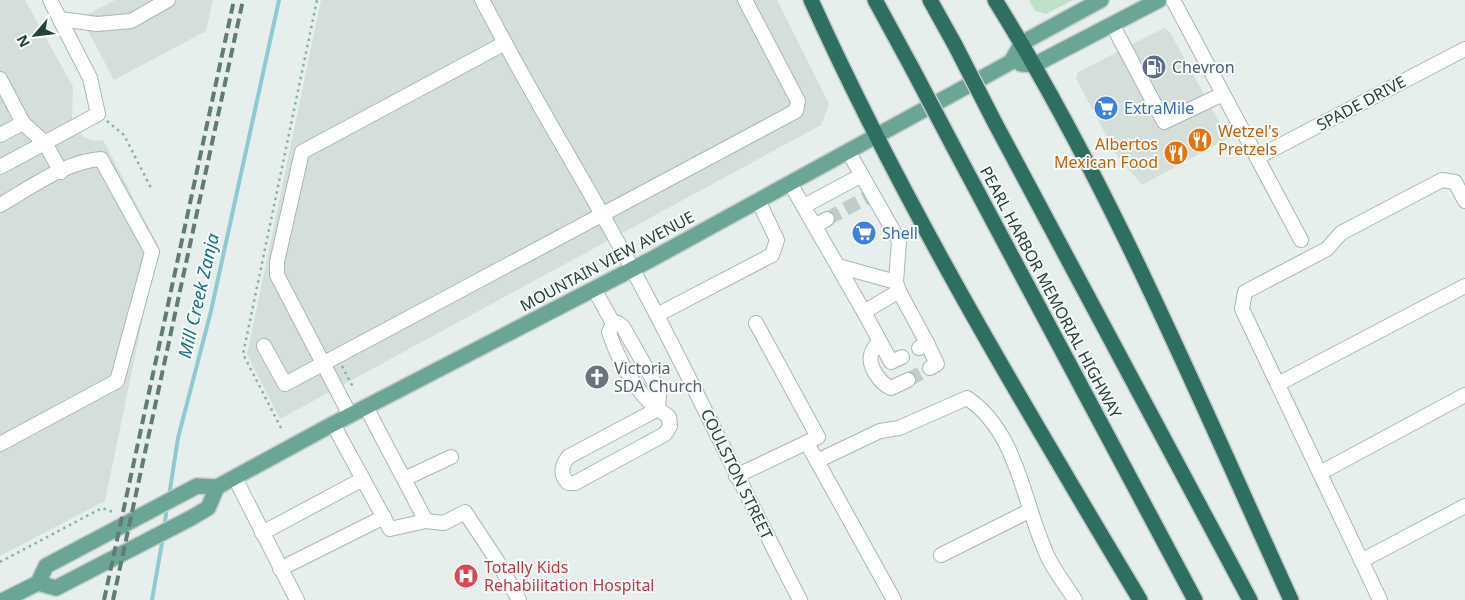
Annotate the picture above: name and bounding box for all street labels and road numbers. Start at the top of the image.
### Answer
street label: SPADE DRIVE [1312,70,1410,136]
street label: PEARL HARBOR MEMORIAL HIGHWAY [975,162,1127,423]
street label: MOUNTAIN VIEW AVENUE [516,206,698,316]
street label: COULSTON STREET [696,405,778,543]

